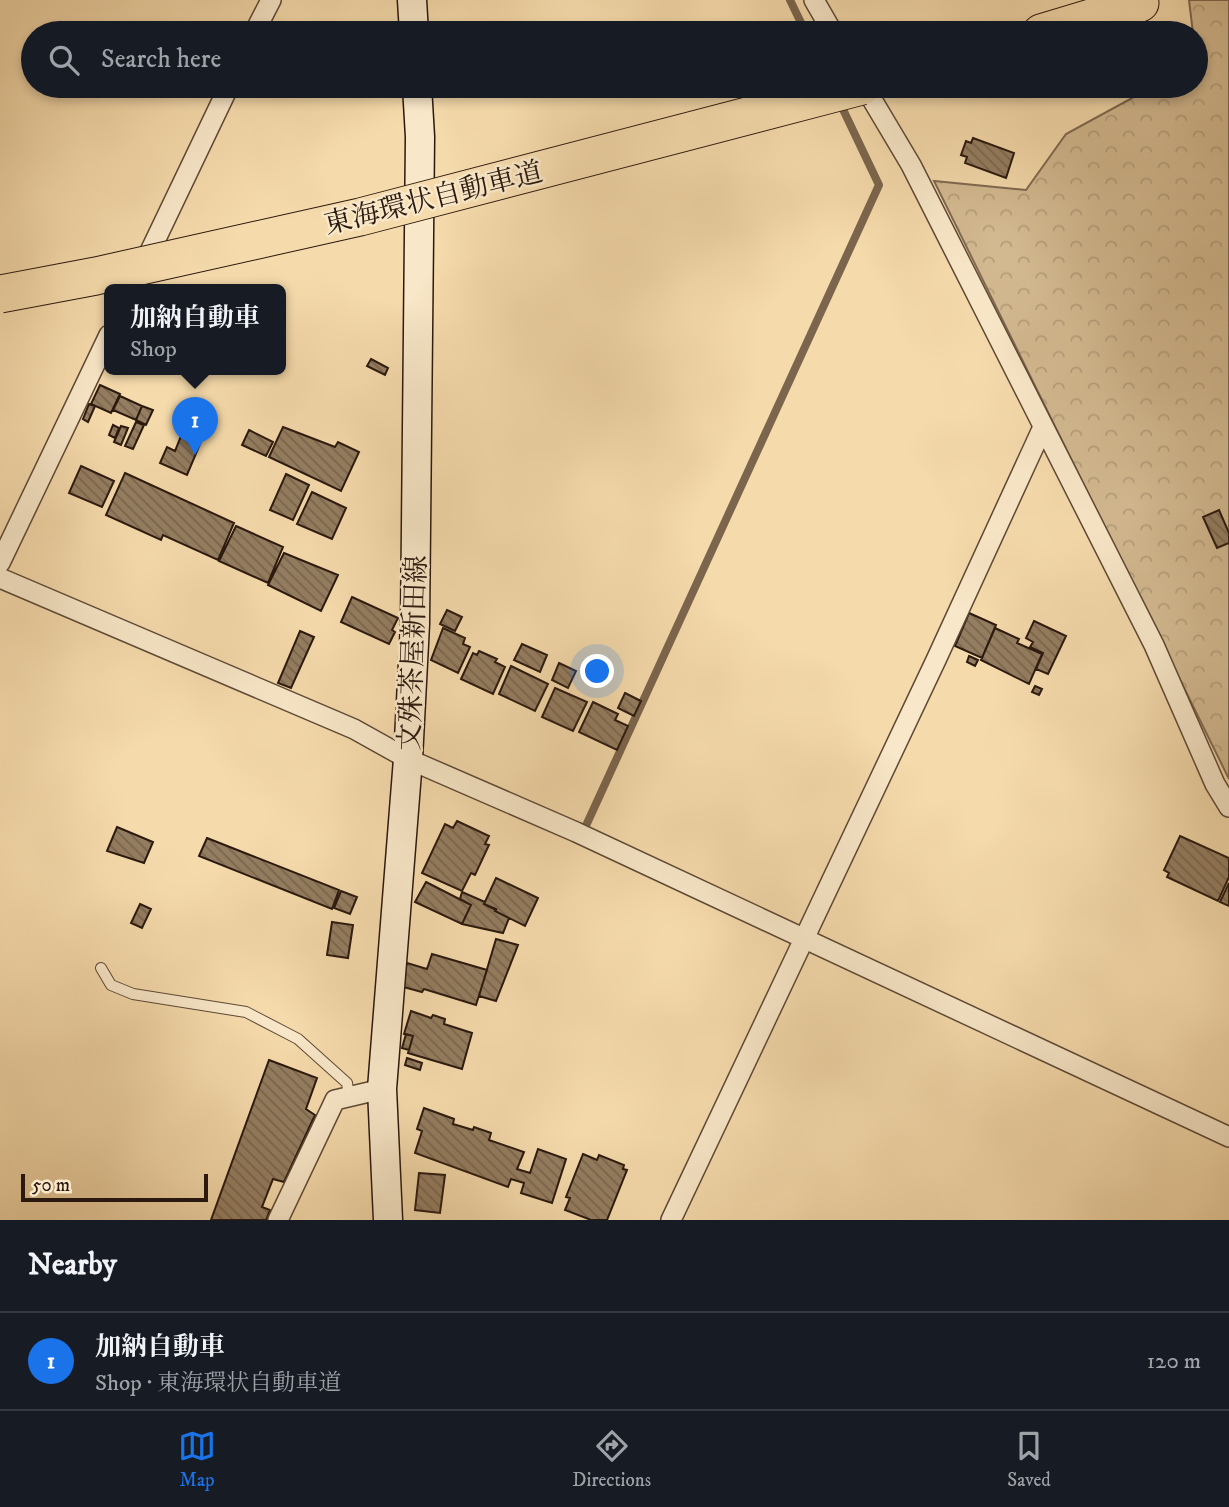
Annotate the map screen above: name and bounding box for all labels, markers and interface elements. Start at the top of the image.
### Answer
search box [21,21,1208,98]
icon: search [45,41,83,79]
text: Search here [101,43,221,76]
street label: 東海環状自動車道 [320,154,546,243]
popup [104,284,286,375]
text: 加納自動車 [130,302,260,335]
text: Shop [130,335,177,364]
pin: 1 [172,397,218,455]
street label: 文殊茶屋新田線 [393,554,434,752]
your location [580,654,614,688]
scale bar [21,1171,208,1203]
text: 50 m [32,1174,70,1197]
text: Nearby [28,1247,117,1284]
text: 加納自動車 [95,1331,225,1364]
text: 1 [47,1347,55,1376]
text: 120 m [1147,1347,1201,1376]
text: Shop · 東海環状自動車道 [95,1369,341,1398]
tab: Map [178,1427,216,1492]
tab: Directions [572,1427,651,1492]
tab: Saved [1007,1427,1051,1492]

